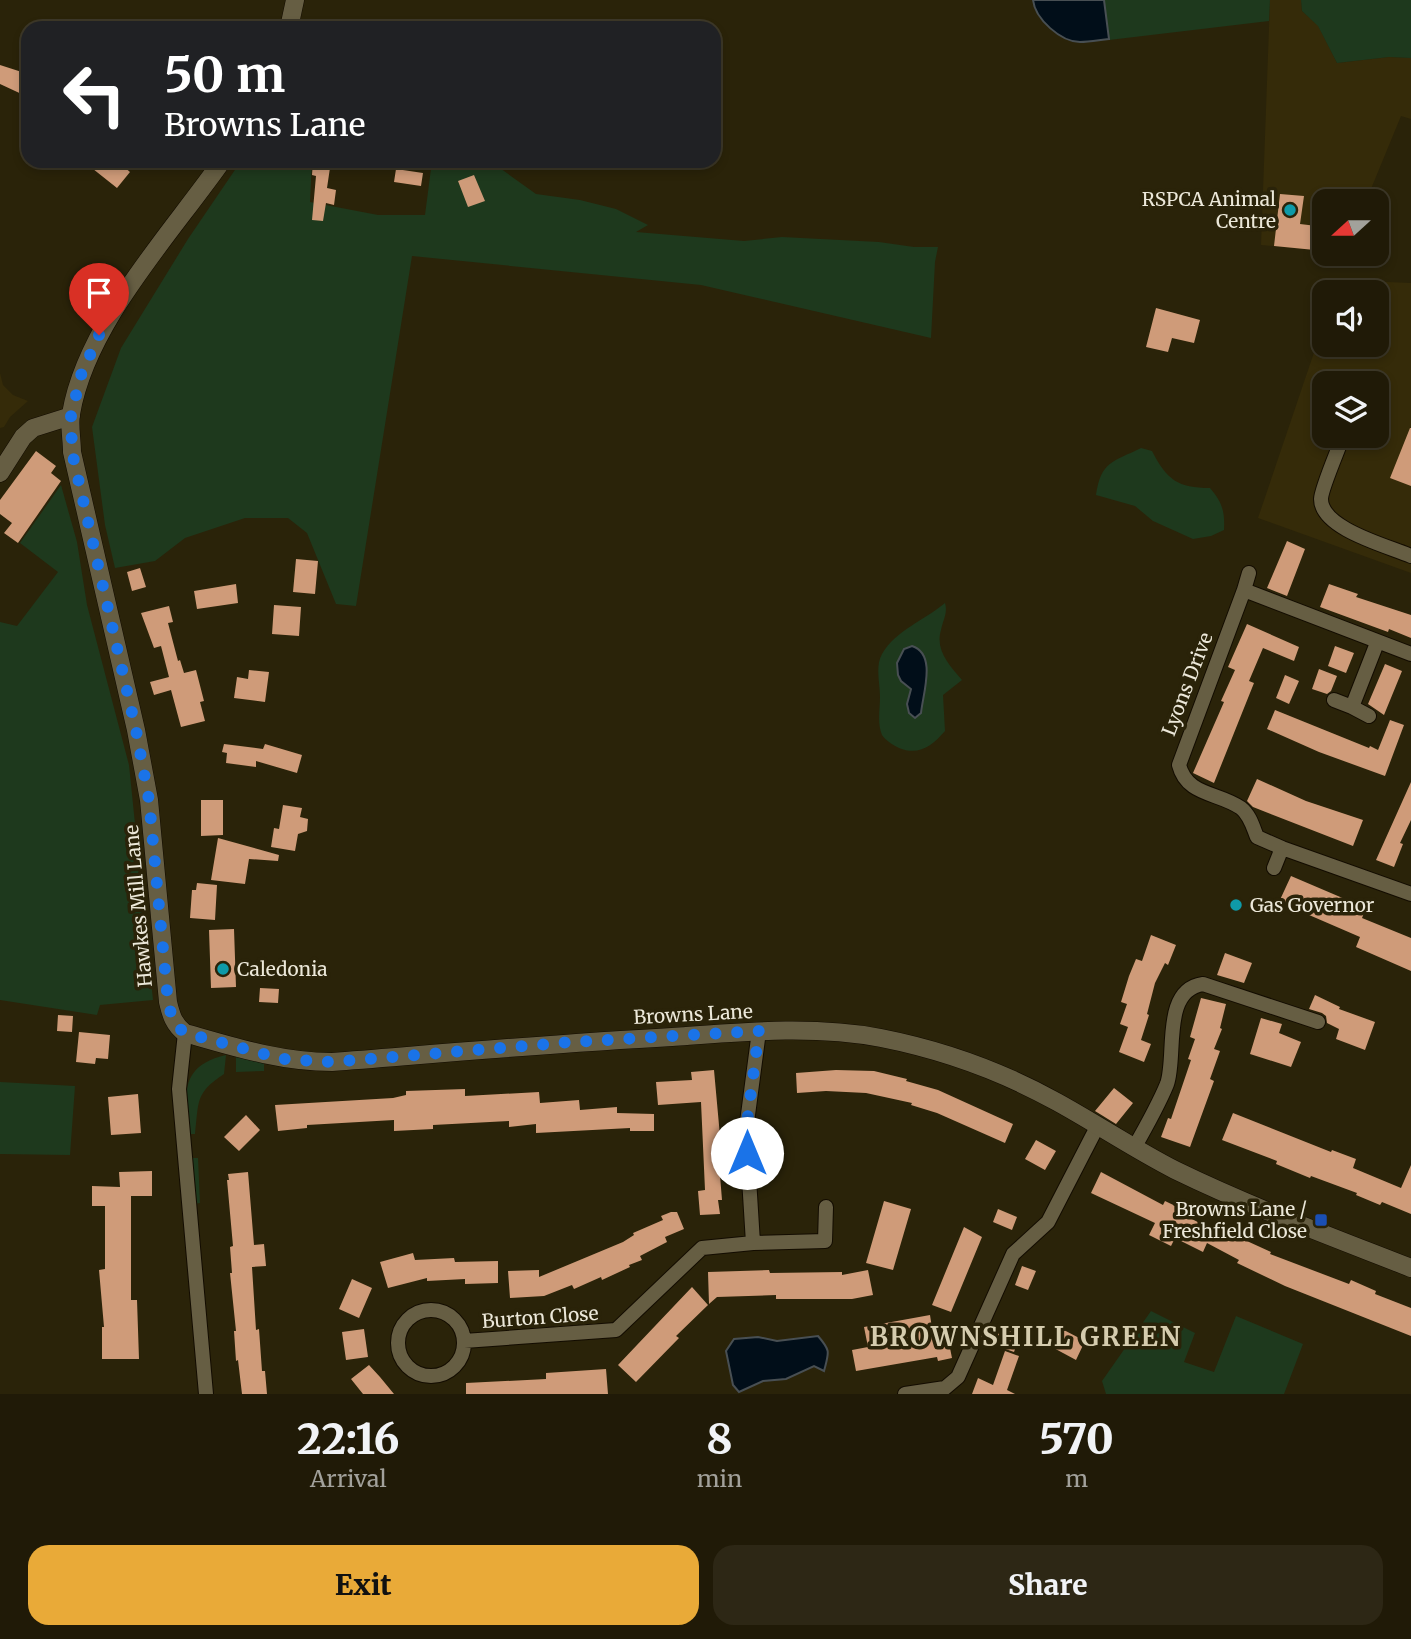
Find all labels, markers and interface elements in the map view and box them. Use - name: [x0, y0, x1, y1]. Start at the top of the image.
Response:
- text: 50 m: [164, 44, 285, 105]
- icon: left: [49, 49, 140, 140]
- text: Browns Lane: [164, 105, 365, 145]
- place label: RSPCA Animal Centre: [1142, 187, 1276, 233]
- north arrow: [1312, 189, 1390, 266]
- map controls: [1312, 189, 1389, 448]
- marker: RSPCA Animal Centre: [1282, 202, 1298, 218]
- pin: [69, 263, 129, 335]
- icon: arrive: [80, 274, 118, 312]
- button: sound: [1312, 280, 1389, 357]
- button: layers: [1312, 371, 1389, 448]
- street label: Lyons Drive: [1156, 629, 1218, 739]
- street label: Hawkes Mill Lane: [119, 824, 157, 988]
- place label: Gas Governor: [1250, 893, 1375, 917]
- marker: Gas Governor: [1228, 897, 1244, 913]
- place label: Caledonia: [237, 957, 327, 981]
- marker: Caledonia: [215, 961, 231, 977]
- street label: Browns Lane: [633, 999, 753, 1029]
- position arrow: [710, 1116, 784, 1190]
- place label: Browns Lane / Freshfield Close: [1162, 1197, 1307, 1243]
- marker: Browns Lane / Freshfield Close: [1313, 1212, 1329, 1228]
- street label: Burton Close: [481, 1301, 599, 1333]
- district label: BROWNSHILL GREEN: [870, 1320, 1182, 1353]
- text: 22:16: [297, 1413, 400, 1465]
- text: 8: [706, 1413, 733, 1465]
- text: 570: [1039, 1413, 1114, 1465]
- text: Arrival: [310, 1464, 387, 1493]
- text: min: [697, 1464, 742, 1493]
- text: m: [1065, 1464, 1088, 1493]
- button: Exit: [28, 1545, 699, 1625]
- button: Share: [713, 1545, 1383, 1625]

